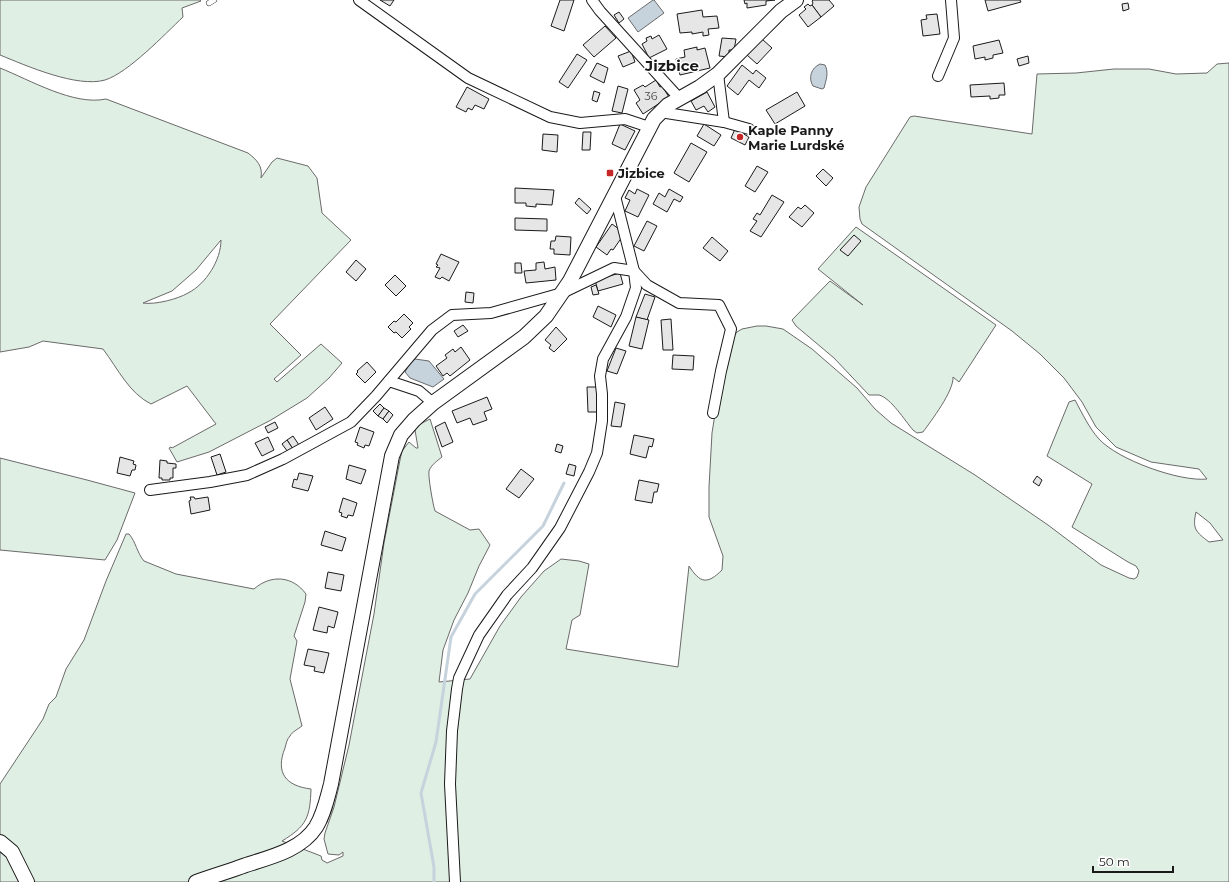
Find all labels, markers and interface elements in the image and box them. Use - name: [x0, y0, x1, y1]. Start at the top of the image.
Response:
- district label: Jizbice: [644, 56, 699, 75]
- house number: 36: [645, 89, 658, 103]
- place label: Kaple Panny Marie Lurdské: [748, 122, 844, 153]
- marker: Kaple Panny Marie Lurdské: [735, 132, 745, 142]
- place label: Jizbice: [617, 165, 665, 181]
- marker: Jizbice: [605, 168, 615, 178]
- scale bar: [1093, 848, 1173, 874]
- text: 50 m: [1099, 854, 1130, 869]

